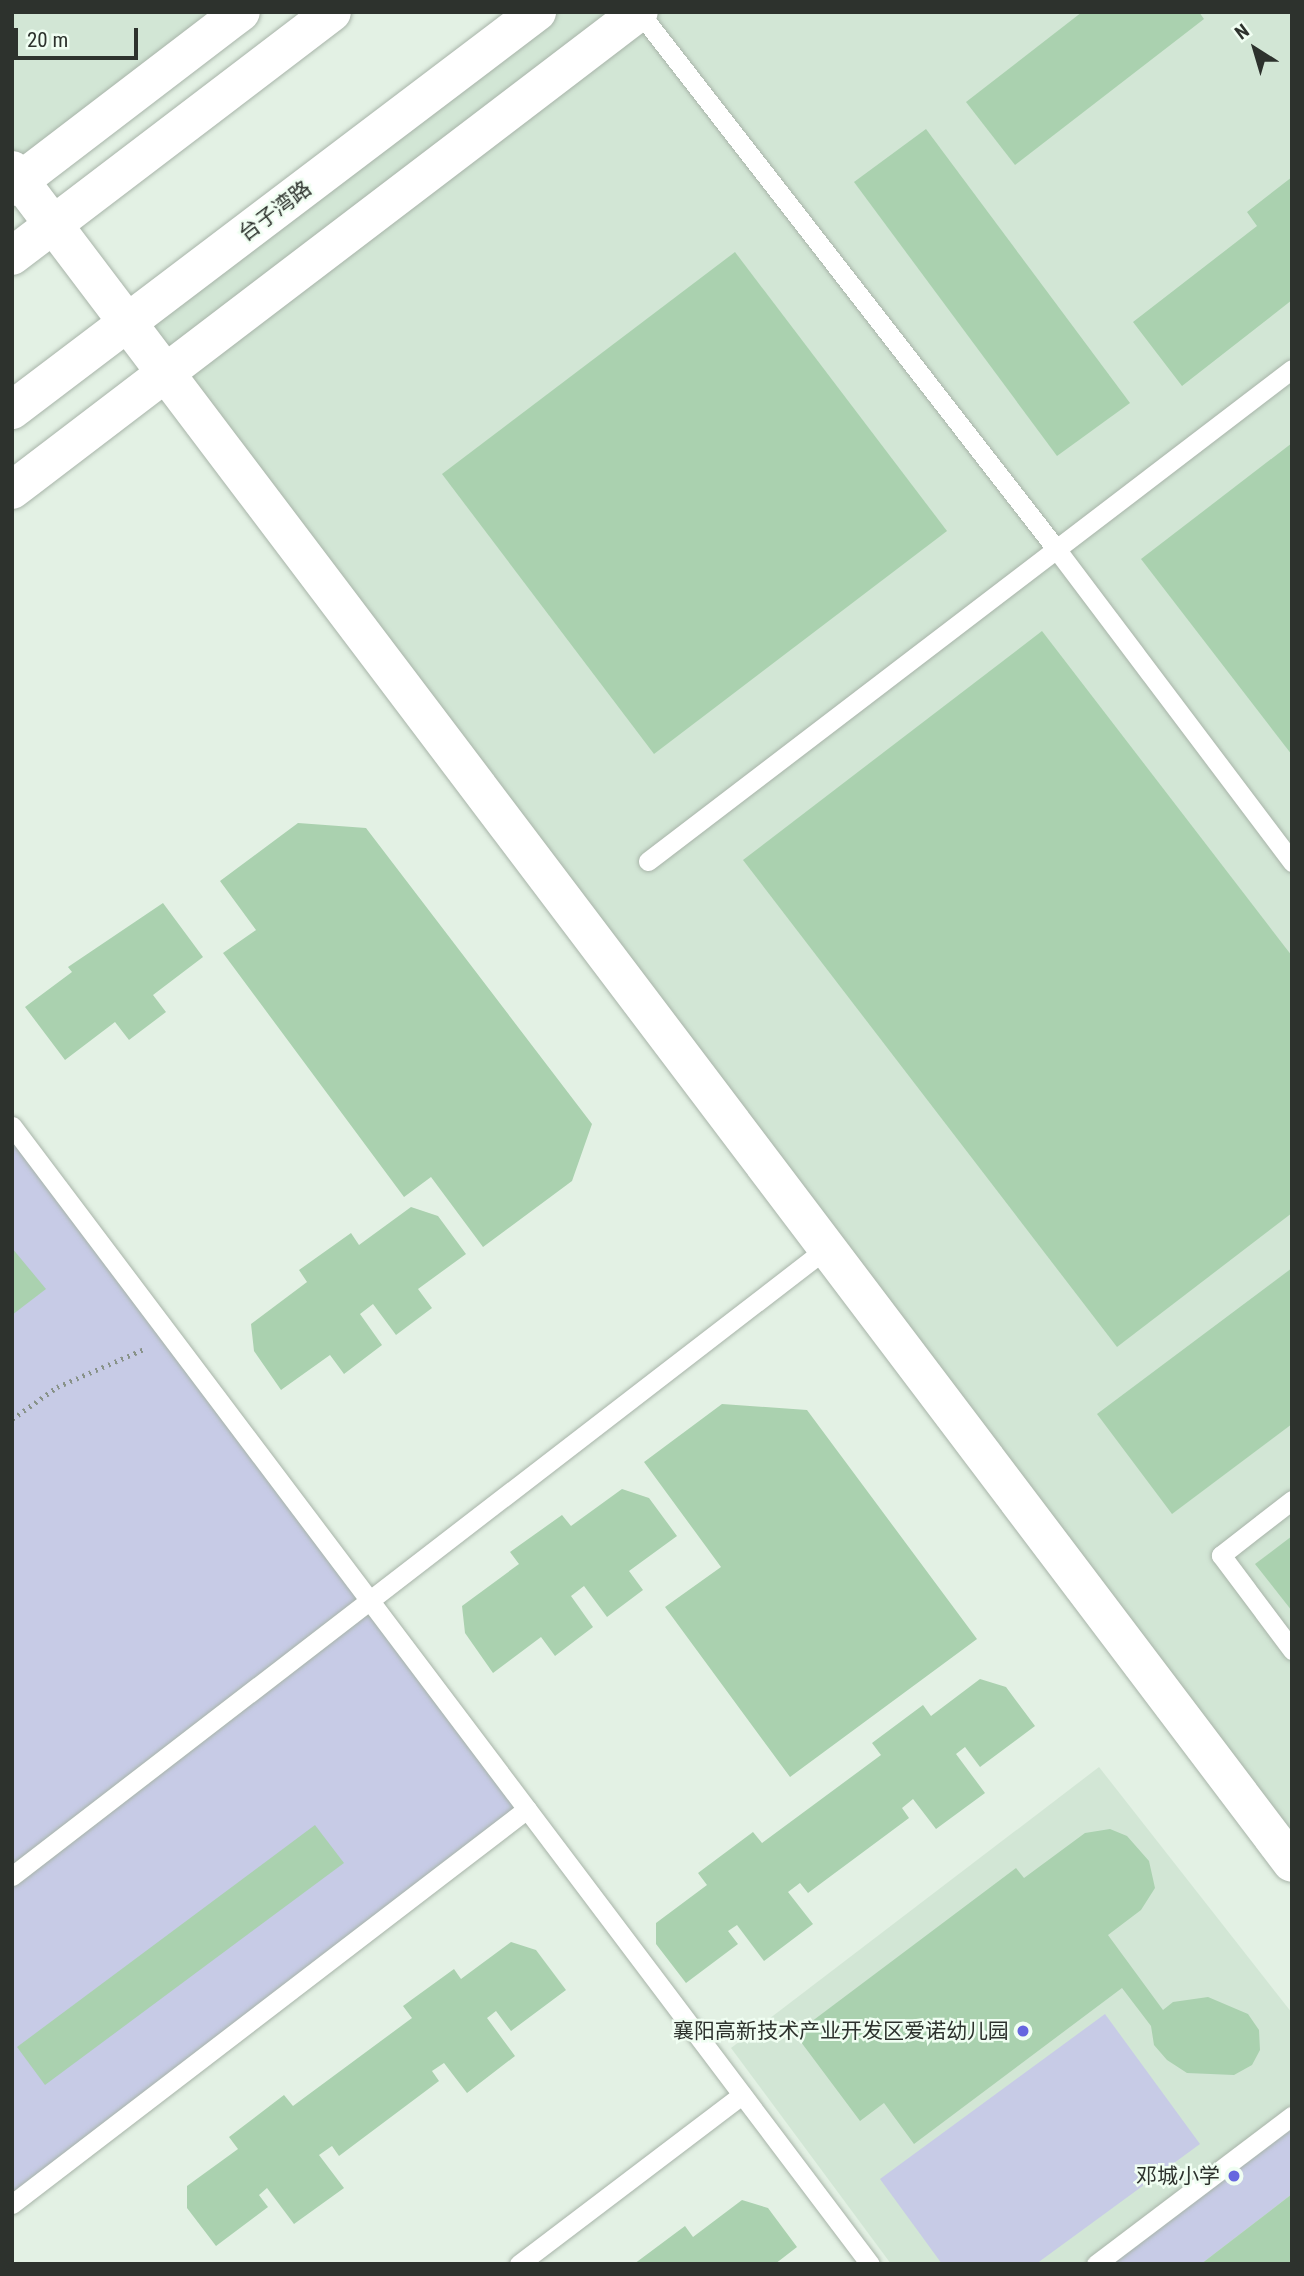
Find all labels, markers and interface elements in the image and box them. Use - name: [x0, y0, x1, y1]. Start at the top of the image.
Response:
- scale bar: [18, 14, 142, 58]
- north arrow: [1220, 14, 1290, 84]
- text: N: [1230, 19, 1254, 45]
- text: 20 m: [27, 28, 68, 52]
- street label: 台子湾路: [234, 176, 316, 246]
- place label: 襄阳高新技术产业开发区爱诺幼儿园: [673, 2018, 1009, 2044]
- marker: 襄阳高新技术产业开发区爱诺幼儿园: [1015, 2023, 1031, 2039]
- place label: 邓城小学: [1136, 2163, 1220, 2189]
- marker: 邓城小学: [1226, 2168, 1242, 2184]

